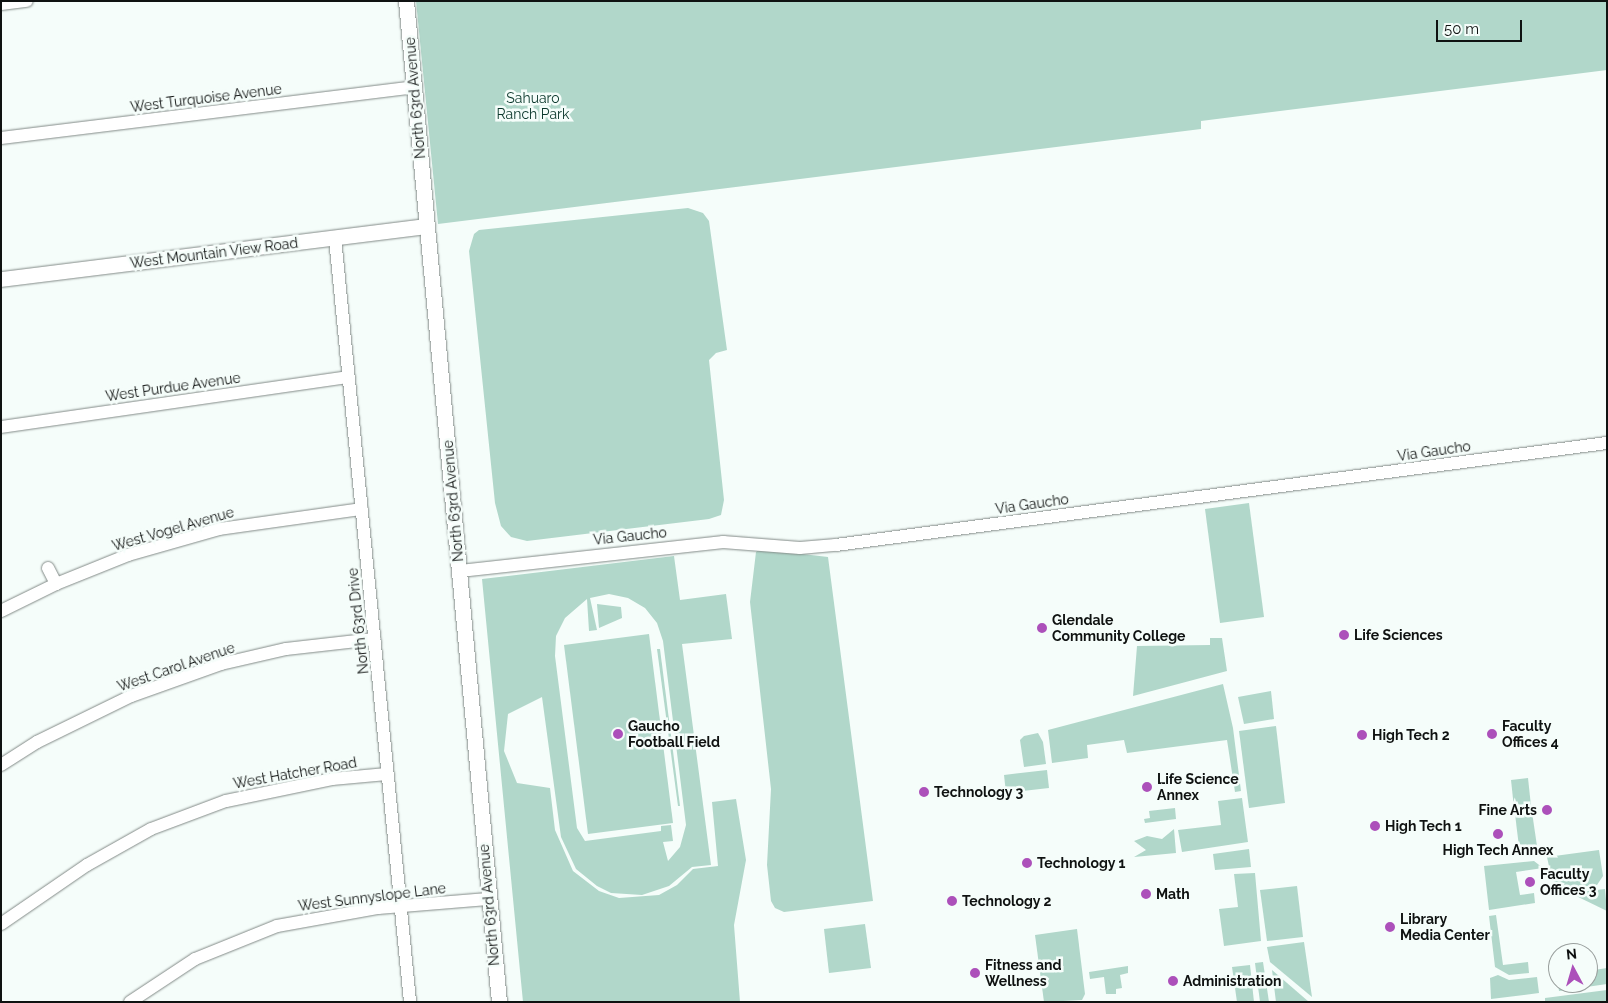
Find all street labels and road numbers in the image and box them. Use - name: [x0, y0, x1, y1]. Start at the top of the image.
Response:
- street label: North 63rd Avenue: [401, 36, 429, 160]
- street label: West Turquoise Avenue: [129, 80, 283, 116]
- street label: West Mountain View Road: [129, 234, 299, 272]
- street label: West Purdue Avenue: [104, 369, 242, 405]
- street label: Via Gaucho: [1396, 438, 1472, 464]
- street label: North 63rd Avenue: [439, 439, 467, 563]
- street label: Via Gaucho: [994, 491, 1070, 517]
- street label: West Vogel Avenue: [110, 503, 236, 555]
- street label: Via Gaucho: [592, 524, 668, 548]
- street label: North 63rd Drive: [344, 567, 372, 675]
- street label: West Carol Avenue: [115, 639, 237, 695]
- street label: West Hatcher Road: [232, 754, 358, 792]
- street label: North 63rd Avenue: [475, 843, 503, 967]
- street label: West Sunnyslope Lane: [297, 880, 447, 914]

